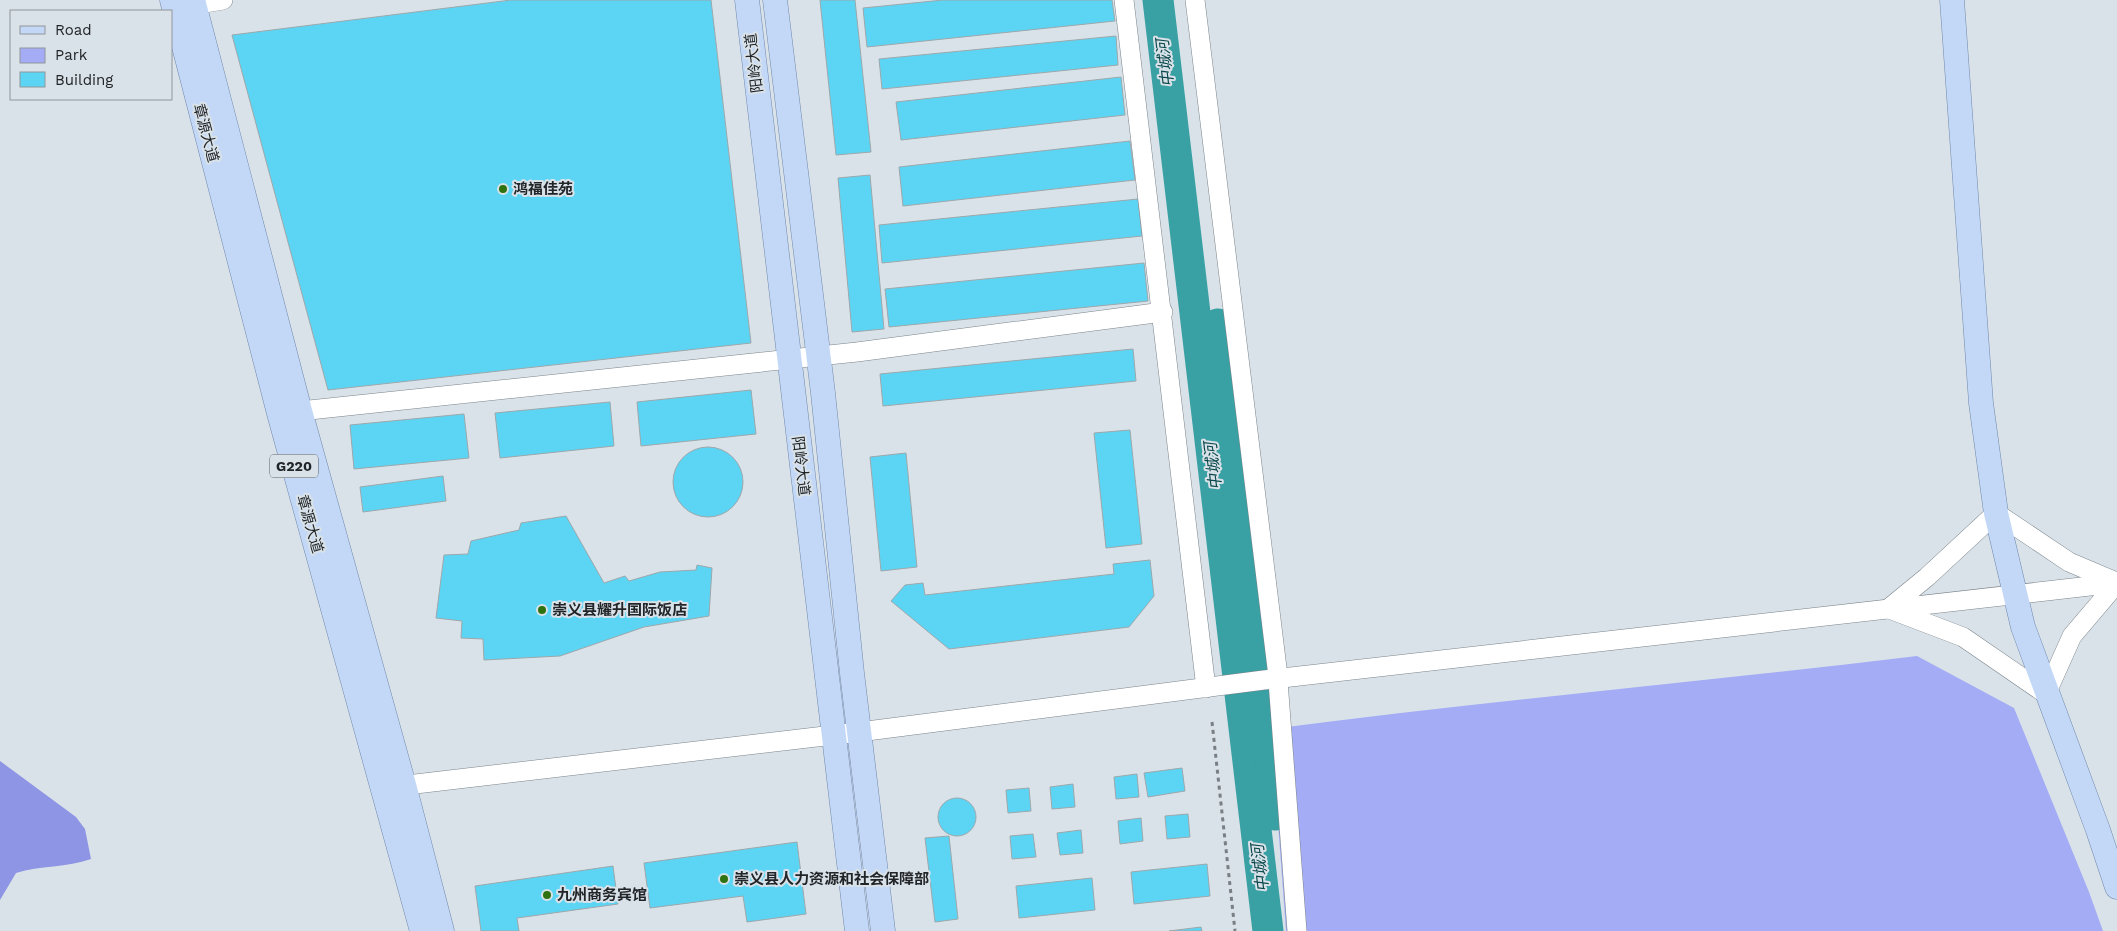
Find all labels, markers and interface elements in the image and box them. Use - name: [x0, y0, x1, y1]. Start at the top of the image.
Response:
- legend: [10, 10, 172, 100]
- text: Road: [55, 21, 92, 39]
- street label: 阳岭大道: [741, 32, 767, 94]
- water label: 中城河: [1152, 35, 1177, 88]
- text: Park: [55, 46, 88, 64]
- text: Building: [55, 71, 113, 89]
- street label: 章源大道: [190, 102, 222, 164]
- place label: 鸿福佳苑: [513, 180, 573, 198]
- marker: 鸿福佳苑: [497, 183, 509, 195]
- street label: 阳岭大道: [788, 435, 814, 497]
- water label: 中城河: [1200, 438, 1225, 491]
- road number: G220: [270, 454, 318, 478]
- street label: 章源大道: [293, 493, 327, 555]
- place label: 崇义县耀升国际饭店: [552, 601, 687, 619]
- marker: 崇义县耀升国际饭店: [536, 604, 548, 616]
- water label: 中城河: [1247, 840, 1272, 893]
- place label: 崇义县人力资源和社会保障部: [734, 870, 929, 888]
- marker: 崇义县人力资源和社会保障部: [718, 873, 730, 885]
- place label: 九州商务宾馆: [557, 886, 647, 904]
- marker: 九州商务宾馆: [541, 889, 553, 901]

